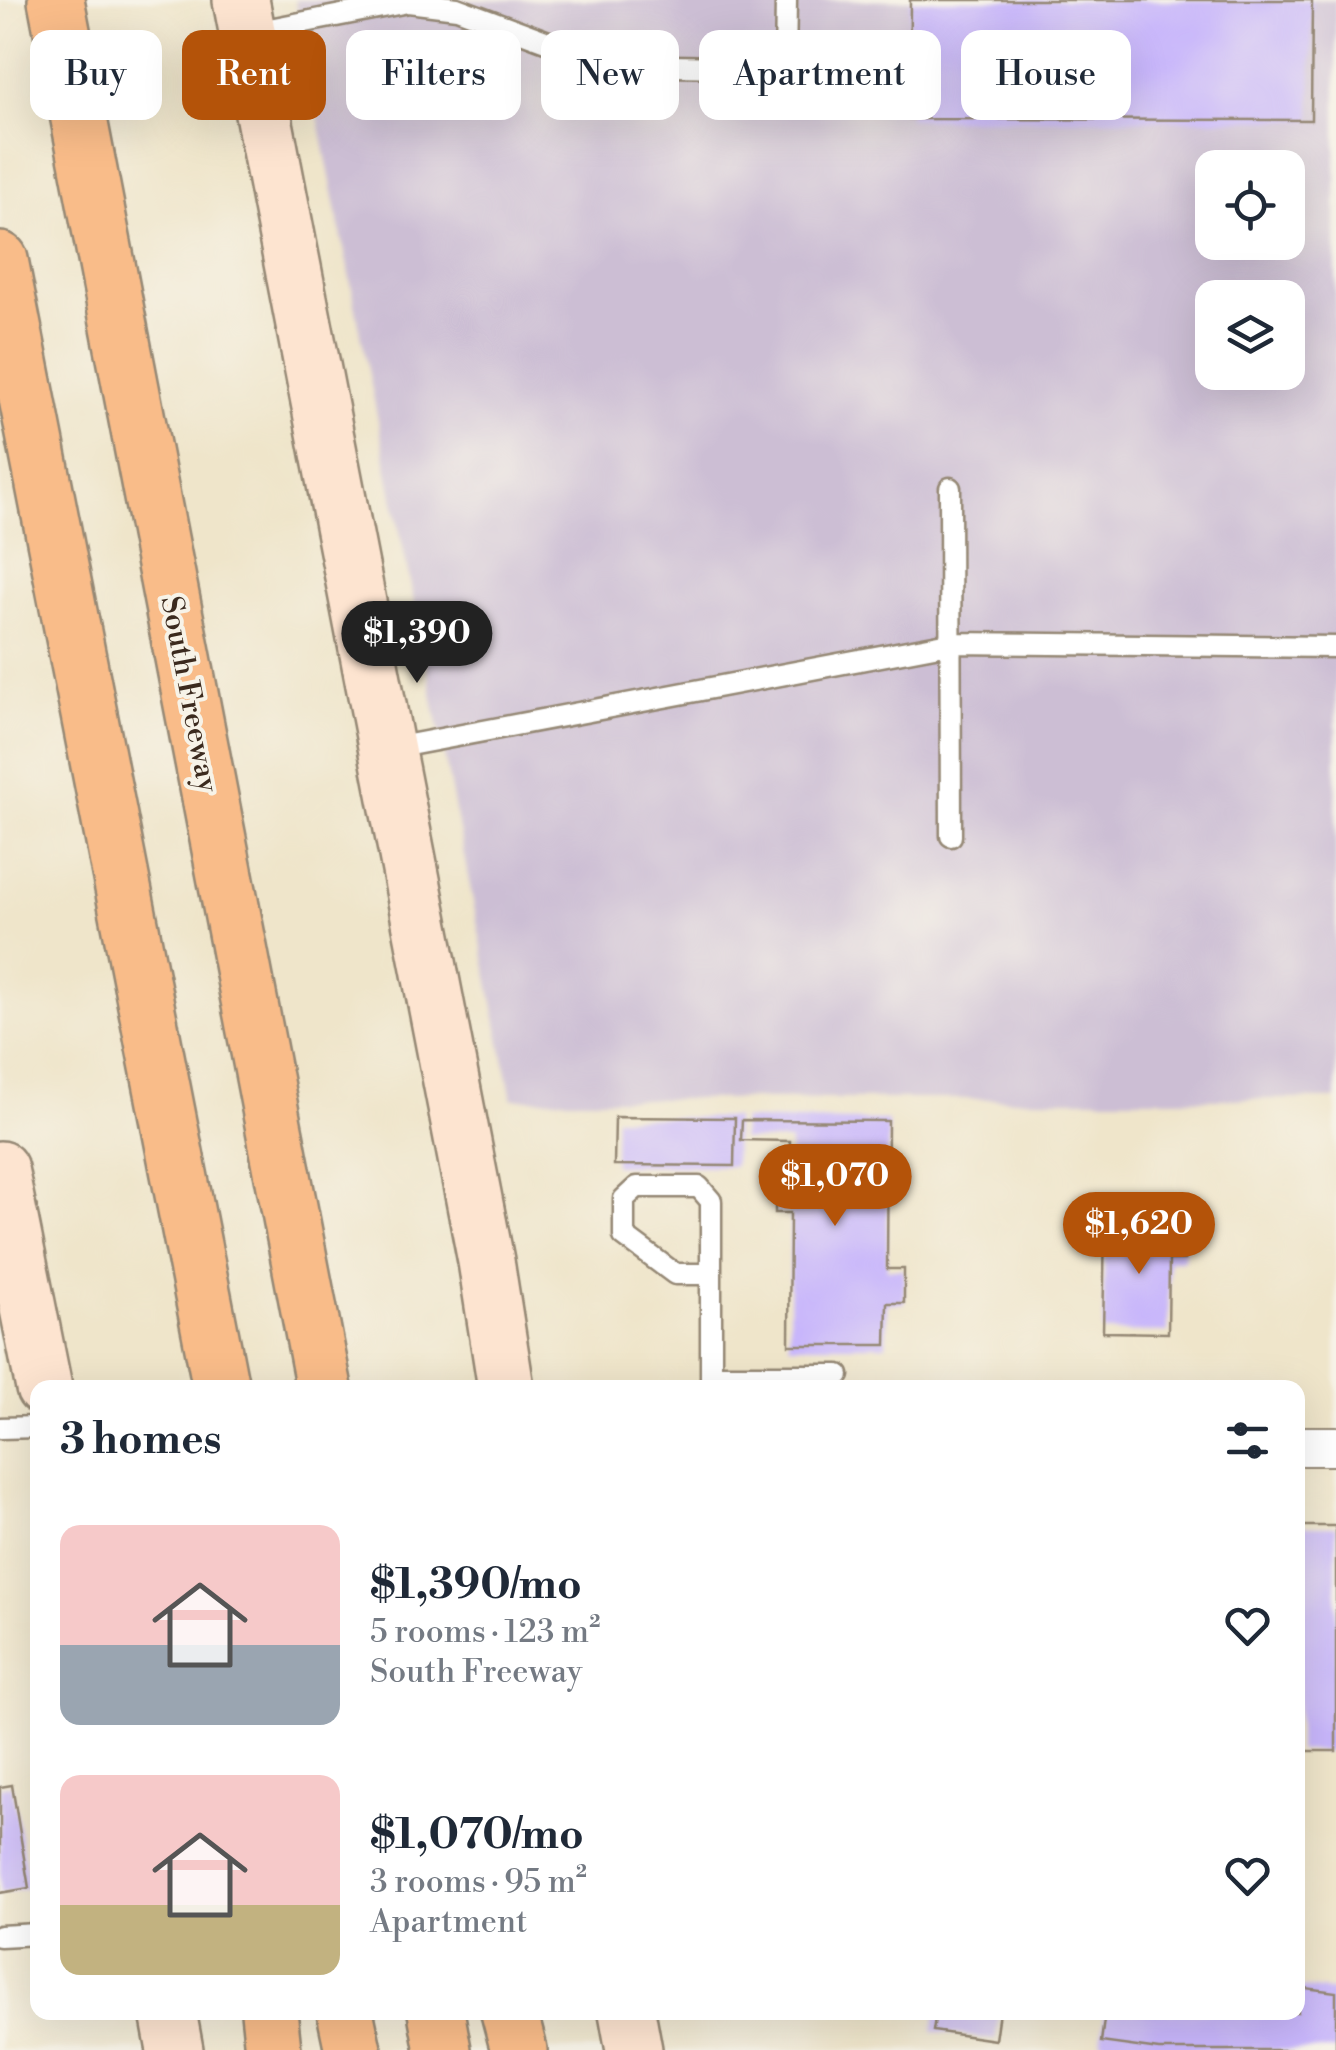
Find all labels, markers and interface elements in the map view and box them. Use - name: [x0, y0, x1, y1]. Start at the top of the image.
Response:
- chip: Buy: [30, 30, 162, 120]
- chip: Rent: [182, 30, 326, 120]
- chip: Filters: [346, 30, 521, 120]
- chip: New: [541, 30, 679, 120]
- chip: Apartment: [699, 30, 941, 120]
- chip: House: [961, 30, 1131, 120]
- map controls: [1195, 150, 1305, 390]
- button: locate: [1195, 150, 1305, 260]
- button: layers: [1195, 280, 1305, 390]
- street label: South Freeway: [151, 593, 227, 796]
- pin: $1,390: [336, 601, 498, 686]
- text: $1,390: [363, 613, 471, 653]
- pin: $1,070: [754, 1144, 916, 1229]
- text: $1,070: [781, 1156, 889, 1196]
- pin: $1,620: [1058, 1192, 1220, 1277]
- text: $1,620: [1085, 1204, 1193, 1244]
- icon: filters: [1220, 1413, 1275, 1468]
- text: 3 homes: [60, 1414, 222, 1467]
- text: $1,390/mo: [370, 1559, 582, 1612]
- icon: home: [140, 1565, 260, 1685]
- icon: heart: [1220, 1598, 1275, 1653]
- text: 5 rooms · 123 m²: [370, 1612, 600, 1652]
- text: South Freeway: [370, 1652, 582, 1692]
- text: $1,070/mo: [370, 1809, 584, 1862]
- icon: home: [140, 1815, 260, 1935]
- icon: heart: [1220, 1848, 1275, 1903]
- text: 3 rooms · 95 m²: [370, 1862, 587, 1902]
- text: Apartment: [370, 1902, 527, 1942]

